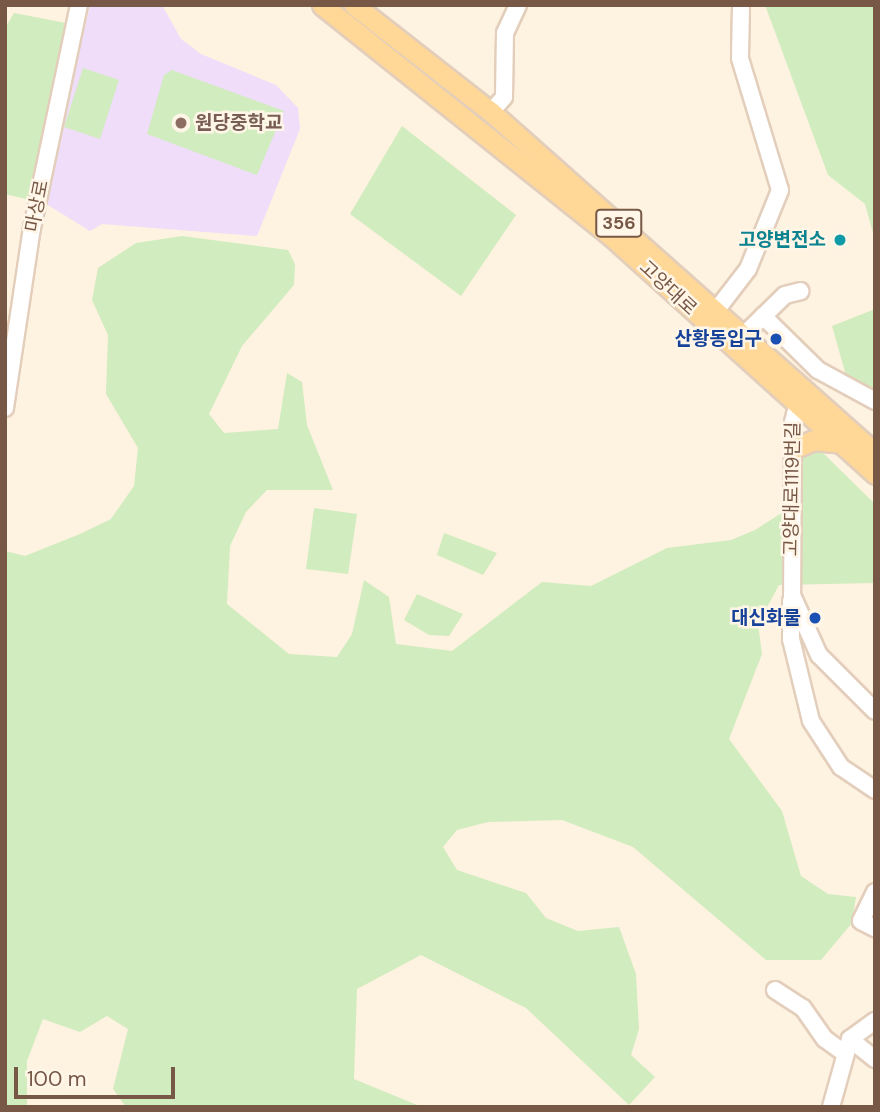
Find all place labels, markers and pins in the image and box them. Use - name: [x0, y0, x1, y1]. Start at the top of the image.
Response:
- place label: 원당중학교: [195, 112, 282, 134]
- marker: 원당중학교: [173, 115, 189, 131]
- place label: 고양변전소: [739, 229, 826, 251]
- marker: 고양변전소: [832, 232, 848, 248]
- place label: 산황동입구: [675, 328, 762, 350]
- marker: 산황동입구: [768, 331, 784, 347]
- place label: 대신화물: [731, 607, 801, 629]
- marker: 대신화물: [807, 610, 823, 626]

